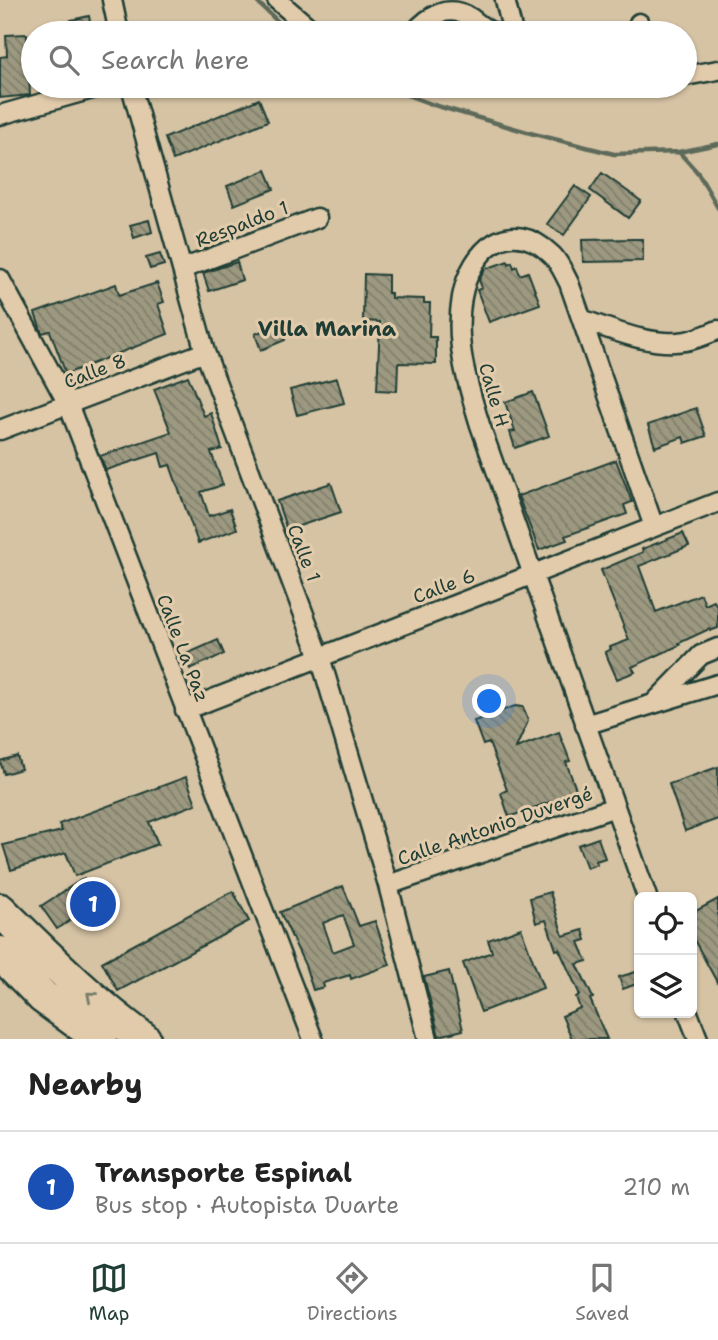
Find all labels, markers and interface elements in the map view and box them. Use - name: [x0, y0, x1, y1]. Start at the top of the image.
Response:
- search box: [21, 21, 697, 98]
- icon: search: [45, 41, 83, 79]
- text: Search here: [101, 42, 250, 77]
- street label: Respaldo 1: [192, 195, 292, 253]
- district label: Villa Marina: [258, 315, 397, 343]
- street label: Calle 8: [60, 348, 130, 394]
- street label: Calle H: [473, 360, 515, 430]
- street label: Calle 1: [282, 521, 326, 585]
- street label: Calle 6: [409, 563, 479, 609]
- street label: Calle La Paz: [151, 591, 215, 705]
- your location: [472, 684, 506, 718]
- street label: Calle Antonio Duvergé: [394, 781, 596, 871]
- pin: 1: [70, 878, 116, 930]
- map controls: [634, 892, 697, 1018]
- button: locate: [634, 892, 697, 955]
- button: layers: [634, 955, 697, 1018]
- one-way arrow: [86, 992, 99, 1004]
- text: Nearby: [28, 1064, 143, 1105]
- text: Transporte Espinal: [95, 1155, 352, 1190]
- text: 1: [46, 1172, 56, 1202]
- text: 210 m: [622, 1172, 690, 1202]
- text: Bus stop · Autopista Duarte: [95, 1190, 399, 1220]
- tab: Map: [89, 1259, 129, 1326]
- tab: Directions: [307, 1259, 398, 1326]
- tab: Saved: [575, 1259, 629, 1326]

